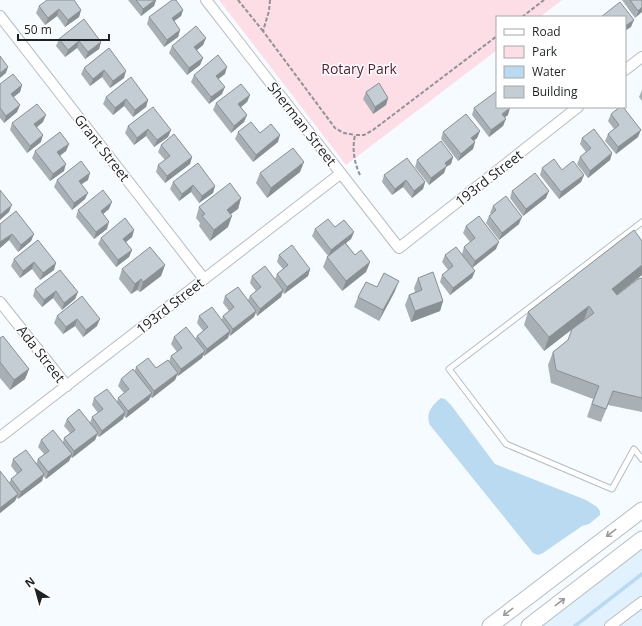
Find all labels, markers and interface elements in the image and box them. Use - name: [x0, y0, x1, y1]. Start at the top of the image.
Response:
- scale bar: [18, 16, 109, 42]
- legend: [496, 16, 626, 108]
- text: 50 m: [24, 21, 52, 38]
- text: Road: [532, 23, 561, 40]
- text: Park: [532, 43, 558, 60]
- park label: Rotary Park: [321, 59, 397, 78]
- text: Water: [532, 63, 566, 80]
- street label: Sherman Street: [264, 78, 341, 170]
- text: Building: [532, 83, 578, 100]
- street label: Grant Street: [70, 110, 135, 185]
- street label: 193rd Street: [451, 145, 526, 210]
- street label: 193rd Street: [132, 273, 207, 338]
- street label: Ada Street: [13, 321, 70, 386]
- one-way arrow: [606, 529, 617, 538]
- north arrow: [16, 570, 56, 610]
- text: N: [22, 573, 38, 590]
- one-way arrow: [554, 598, 565, 607]
- one-way arrow: [502, 608, 513, 616]

